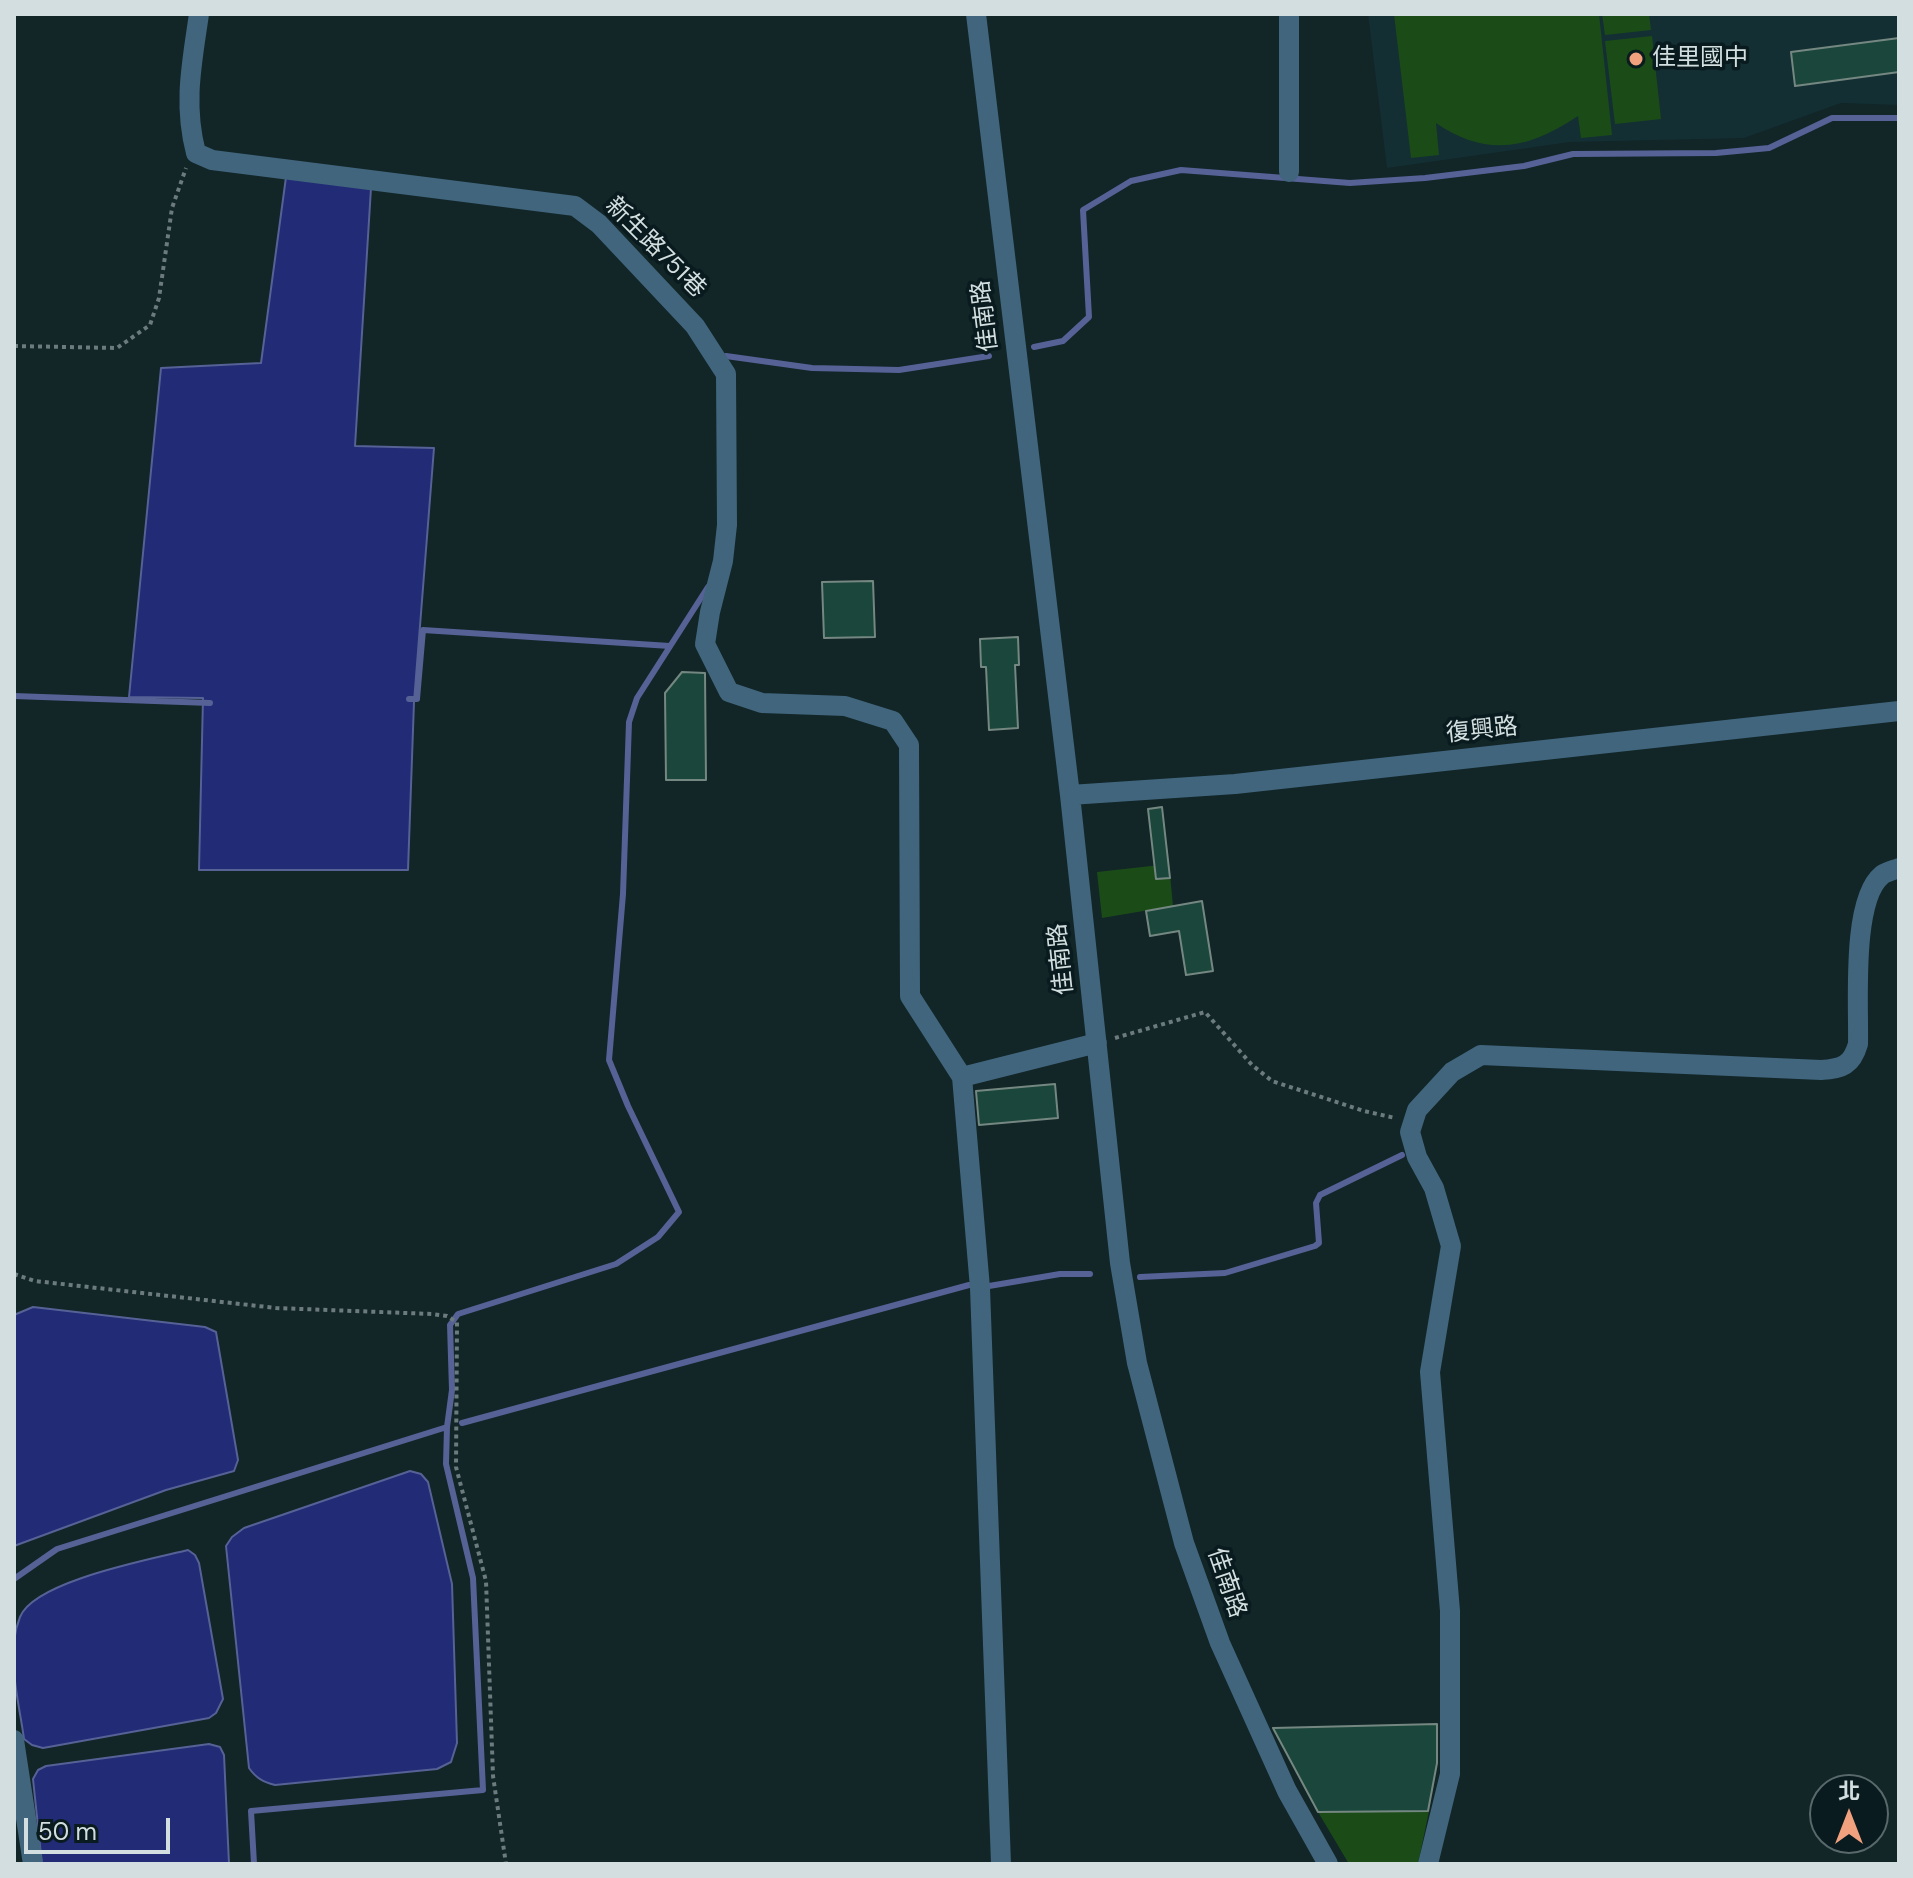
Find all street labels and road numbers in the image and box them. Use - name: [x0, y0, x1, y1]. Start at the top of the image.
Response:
- street label: 新生路751巷: [599, 192, 711, 304]
- street label: 佳南路: [967, 279, 1005, 353]
- street label: 復興路: [1445, 713, 1519, 749]
- street label: 佳南路: [1044, 922, 1080, 996]
- street label: 佳南路: [1201, 1544, 1251, 1622]

